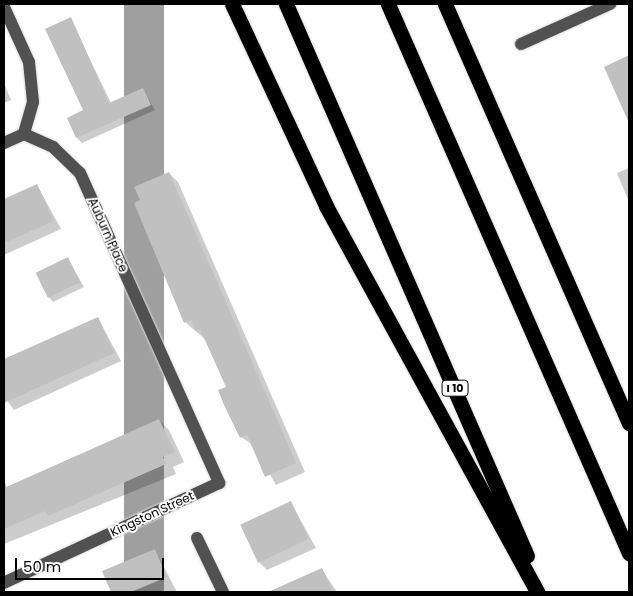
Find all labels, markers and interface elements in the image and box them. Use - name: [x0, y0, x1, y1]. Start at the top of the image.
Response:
- street label: Auburn Place: [85, 196, 131, 274]
- road number: I 10: [441, 379, 469, 396]
- street label: Kingston Street: [108, 488, 196, 540]
- scale bar: [18, 548, 166, 580]
- text: 50 m: [23, 556, 61, 577]

